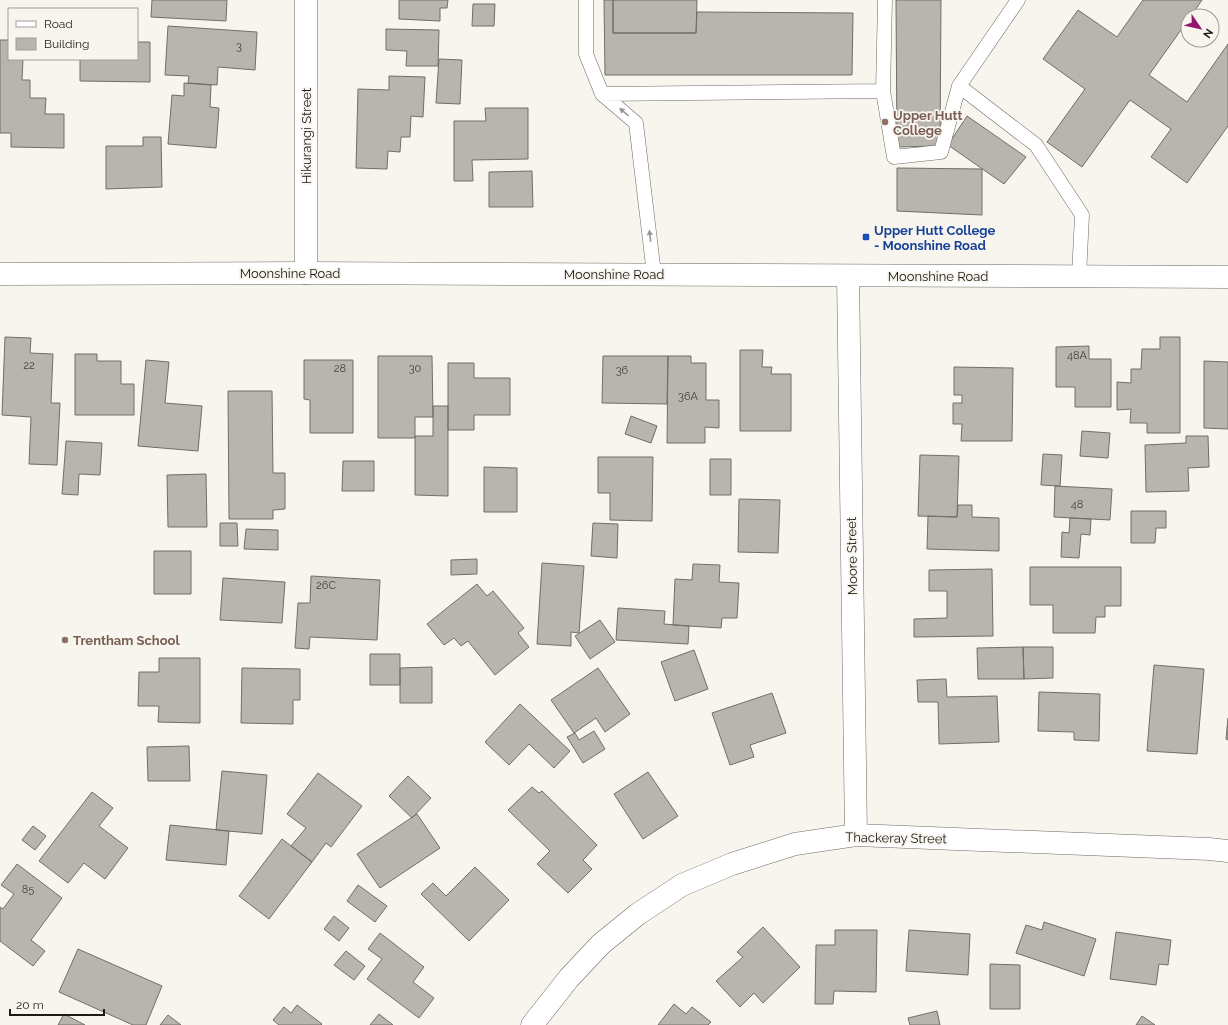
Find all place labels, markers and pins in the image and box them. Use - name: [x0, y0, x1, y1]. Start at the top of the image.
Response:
- place label: Upper Hutt College: [893, 108, 962, 138]
- marker: Upper Hutt College: [880, 117, 890, 127]
- place label: Upper Hutt College - Moonshine Road: [874, 223, 996, 253]
- marker: Upper Hutt College - Moonshine Road: [861, 232, 871, 242]
- place label: Trentham School: [73, 633, 180, 648]
- marker: Trentham School: [60, 635, 70, 645]

